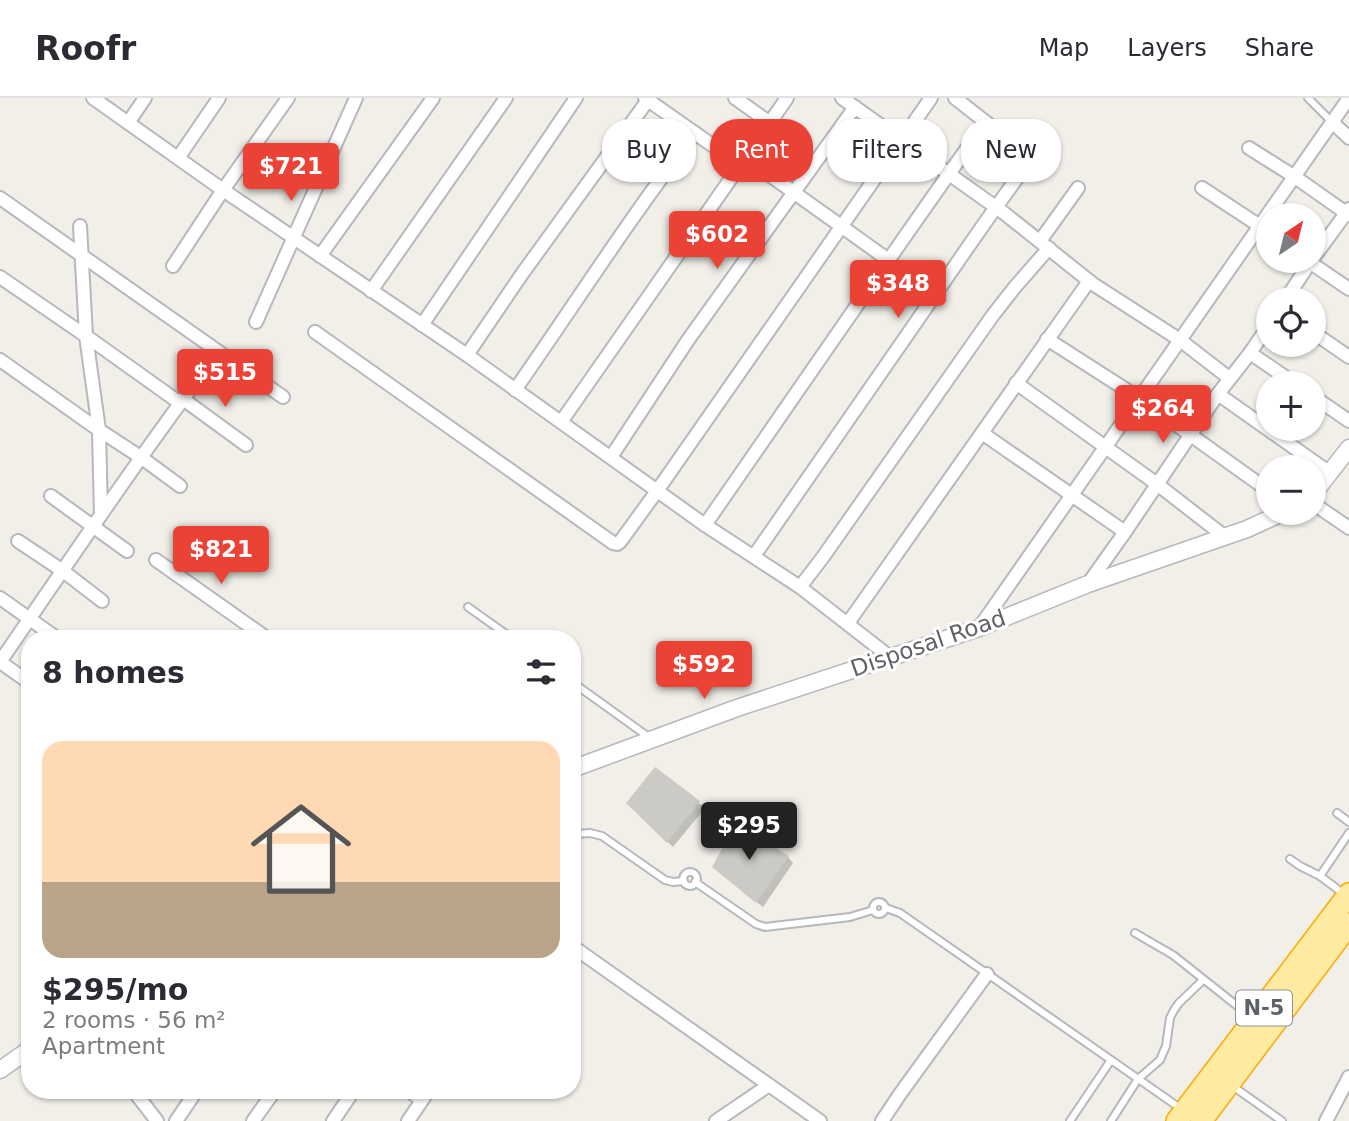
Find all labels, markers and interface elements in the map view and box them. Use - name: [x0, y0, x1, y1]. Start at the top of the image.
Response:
- text: Roofr: [35, 29, 136, 68]
- text: Map: [1039, 34, 1089, 62]
- text: Layers: [1127, 34, 1207, 62]
- text: Share: [1245, 34, 1314, 62]
- chip: Buy: [602, 119, 696, 182]
- chip: Rent: [710, 119, 813, 182]
- chip: Filters: [827, 119, 947, 182]
- chip: New: [961, 119, 1061, 182]
- pin: $721: [250, 144, 332, 203]
- text: $721: [259, 153, 323, 179]
- north arrow: [1256, 203, 1326, 273]
- map controls: [1256, 203, 1326, 525]
- pin: $602: [676, 212, 758, 271]
- text: $602: [685, 221, 749, 247]
- pin: $348: [857, 260, 939, 320]
- text: $348: [866, 270, 930, 296]
- button: locate: [1256, 287, 1326, 357]
- pin: $515: [184, 350, 266, 409]
- text: $515: [193, 359, 257, 385]
- button: +: [1256, 371, 1326, 441]
- pin: $264: [1122, 386, 1204, 445]
- text: $264: [1131, 395, 1195, 421]
- button: −: [1256, 455, 1326, 525]
- pin: $821: [180, 526, 262, 586]
- text: $821: [189, 536, 253, 562]
- street label: Disposal Road: [847, 604, 1009, 682]
- pin: $592: [663, 642, 745, 701]
- text: $592: [672, 651, 736, 677]
- icon: filters: [522, 653, 560, 691]
- text: 8 homes: [42, 655, 185, 690]
- icon: home: [238, 786, 364, 912]
- pin: $295: [708, 802, 790, 862]
- text: $295: [717, 812, 781, 838]
- text: $295/mo: [42, 972, 188, 1007]
- road number: N-5: [1236, 990, 1292, 1026]
- text: 2 rooms · 56 m²: [42, 1007, 226, 1033]
- text: Apartment: [42, 1033, 165, 1059]

